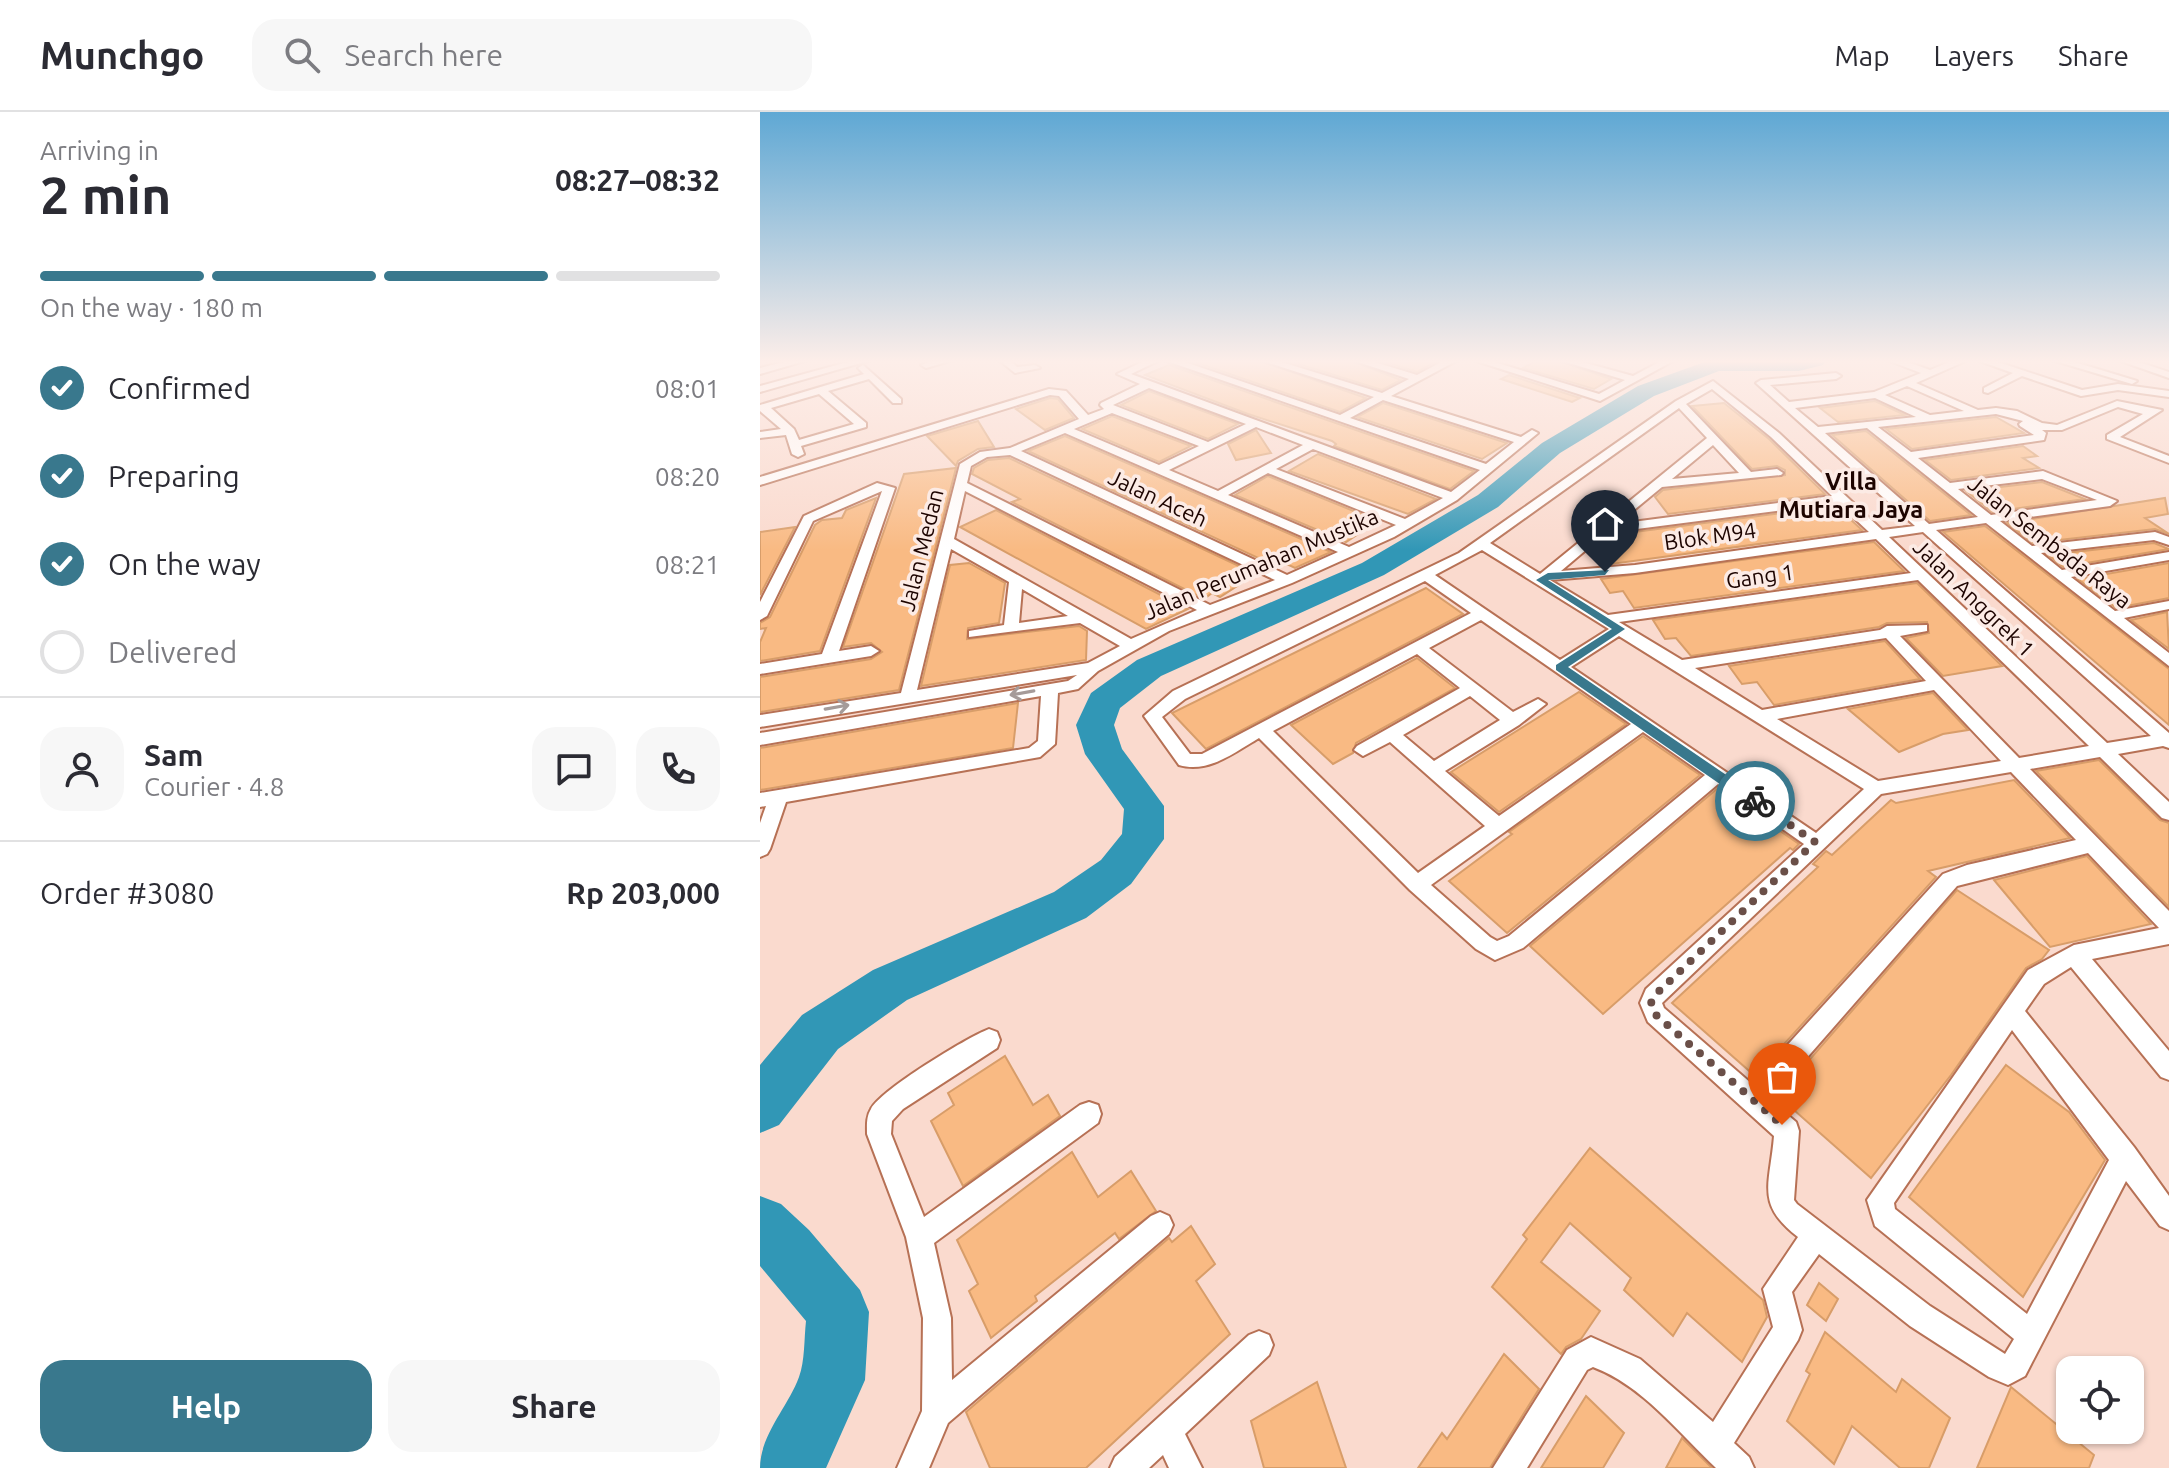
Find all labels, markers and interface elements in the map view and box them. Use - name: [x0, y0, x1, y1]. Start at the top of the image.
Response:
- search box: [252, 19, 812, 91]
- icon: search: [280, 33, 324, 77]
- text: Munchgo: [40, 34, 204, 76]
- text: Search here: [344, 38, 503, 72]
- text: Map: [1834, 40, 1890, 71]
- text: Layers: [1934, 40, 2014, 71]
- text: Share: [2058, 40, 2129, 71]
- text: Arriving in: [40, 136, 159, 165]
- text: 08:27–08:32: [555, 163, 720, 197]
- text: 2 min: [40, 166, 171, 224]
- text: On the way · 180 m: [40, 293, 263, 322]
- icon: check: [40, 366, 84, 410]
- text: Confirmed: [108, 371, 251, 405]
- text: 08:01: [655, 374, 720, 403]
- icon: check: [40, 454, 84, 498]
- text: Preparing: [108, 459, 240, 493]
- text: 08:20: [655, 462, 720, 491]
- street label: Jalan Aceh: [1105, 464, 1212, 531]
- district label: Villa Mutiara Jaya: [1779, 468, 1923, 523]
- street label: Jalan Sembada Raya: [1964, 470, 2137, 613]
- street label: Jalan Medan: [893, 486, 948, 613]
- pin: [1571, 490, 1639, 572]
- icon: home: [1583, 502, 1627, 546]
- street label: Jalan Perumahan Mustika: [1140, 503, 1382, 624]
- street label: Blok M94: [1662, 517, 1758, 554]
- street label: Jalan Anggrek 1: [1909, 534, 2040, 662]
- icon: check: [40, 542, 84, 586]
- text: On the way: [108, 547, 261, 581]
- text: 08:21: [655, 550, 720, 579]
- street label: Gang 1: [1724, 558, 1796, 593]
- text: Delivered: [108, 635, 237, 669]
- one-way arrow: [1010, 687, 1035, 702]
- one-way arrow: [824, 699, 849, 714]
- button: person: [40, 727, 124, 811]
- button: chat: [532, 727, 616, 811]
- button: phone: [636, 727, 720, 811]
- text: Sam: [144, 738, 203, 772]
- courier: [1715, 761, 1795, 841]
- text: Courier · 4.8: [144, 772, 284, 801]
- icon: bike: [1733, 779, 1777, 823]
- text: Order #3080: [40, 876, 214, 910]
- text: Rp 203,000: [566, 876, 720, 910]
- pin: [1748, 1043, 1816, 1125]
- icon: bag: [1760, 1055, 1804, 1099]
- map controls: [2056, 1356, 2144, 1444]
- button: locate: [2056, 1356, 2144, 1444]
- button: Help: [40, 1360, 372, 1452]
- button: Share: [388, 1360, 720, 1452]

